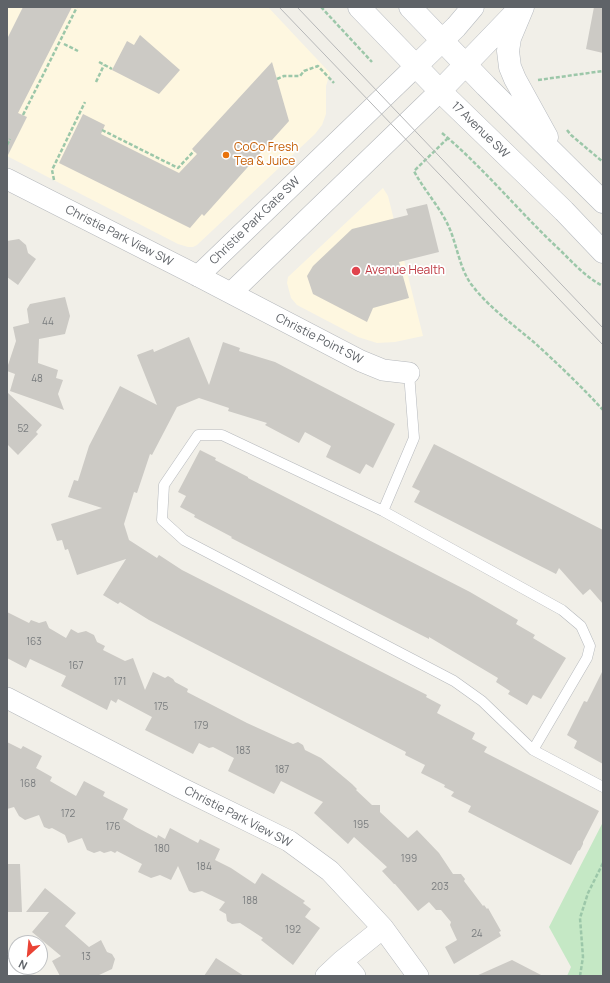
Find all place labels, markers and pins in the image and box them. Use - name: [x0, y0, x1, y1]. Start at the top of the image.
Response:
- place label: CoCo Fresh Tea & Juice: [234, 141, 298, 169]
- marker: CoCo Fresh Tea & Juice: [221, 150, 231, 160]
- place label: Avenue Health: [365, 264, 445, 278]
- marker: Avenue Health: [350, 265, 362, 277]

